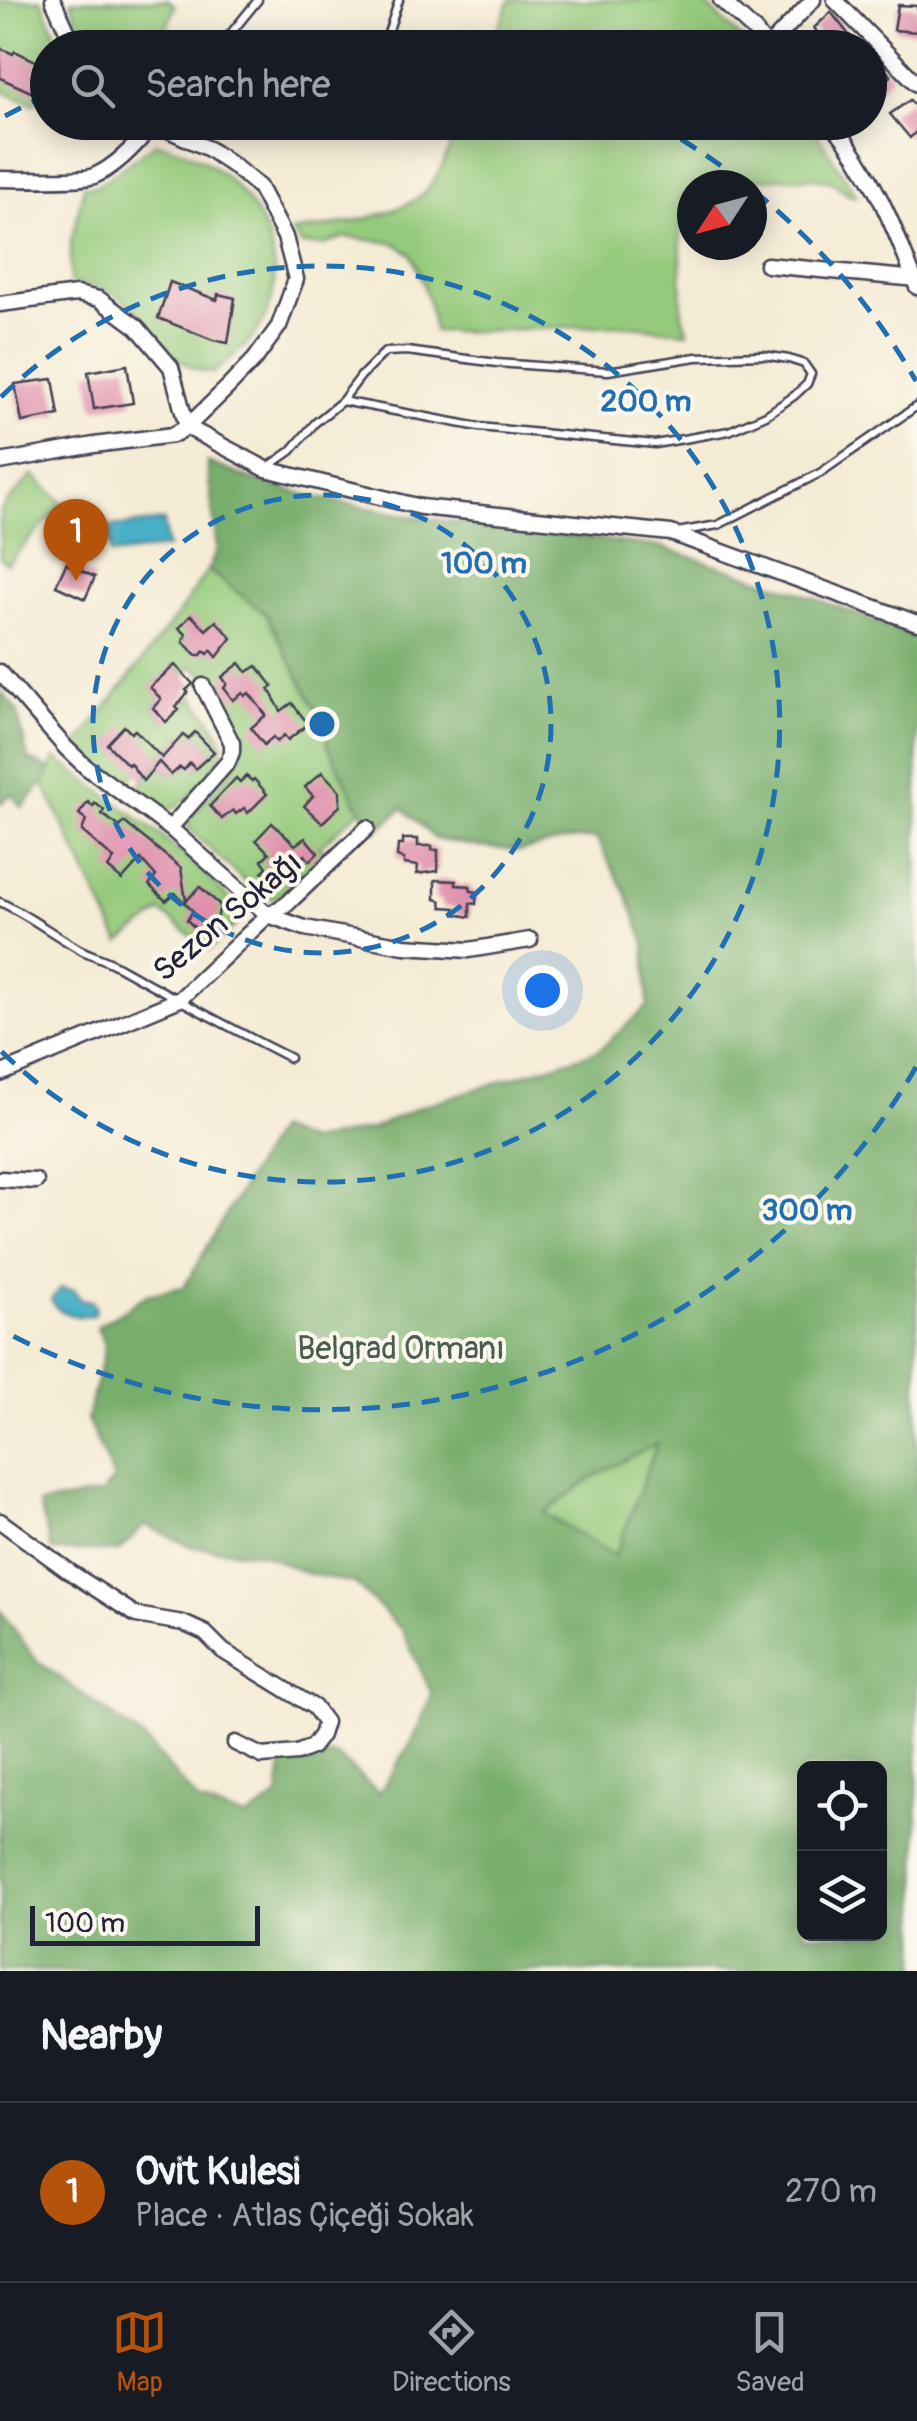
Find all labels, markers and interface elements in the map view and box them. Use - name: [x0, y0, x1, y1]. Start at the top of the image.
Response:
- search box: [30, 30, 887, 140]
- icon: search: [65, 58, 120, 113]
- text: Search here: [145, 61, 331, 109]
- north arrow: [677, 170, 767, 260]
- text: 200 m: [601, 383, 691, 420]
- pin: 1: [44, 498, 108, 581]
- text: 100 m: [441, 545, 527, 582]
- centre of rings: [304, 706, 340, 742]
- street label: Sezon Sokağı: [145, 843, 310, 991]
- your location: [517, 965, 568, 1016]
- text: 300 m: [762, 1192, 852, 1229]
- park label: Belgrad Ormanı: [297, 1329, 505, 1369]
- map controls: [797, 1761, 887, 1941]
- button: locate: [797, 1761, 887, 1851]
- button: layers: [797, 1851, 887, 1941]
- scale bar: [30, 1901, 260, 1946]
- text: 100 m: [45, 1906, 125, 1941]
- text: Nearby: [40, 2010, 162, 2062]
- text: Ovit Kulesi: [135, 2148, 300, 2196]
- text: 1: [66, 2172, 79, 2212]
- text: 270 m: [785, 2172, 877, 2212]
- text: Place · Atlas Çiçeği Sokak: [135, 2196, 474, 2236]
- tab: Map: [112, 2305, 167, 2400]
- tab: Directions: [392, 2305, 511, 2400]
- tab: Saved: [735, 2305, 805, 2400]

